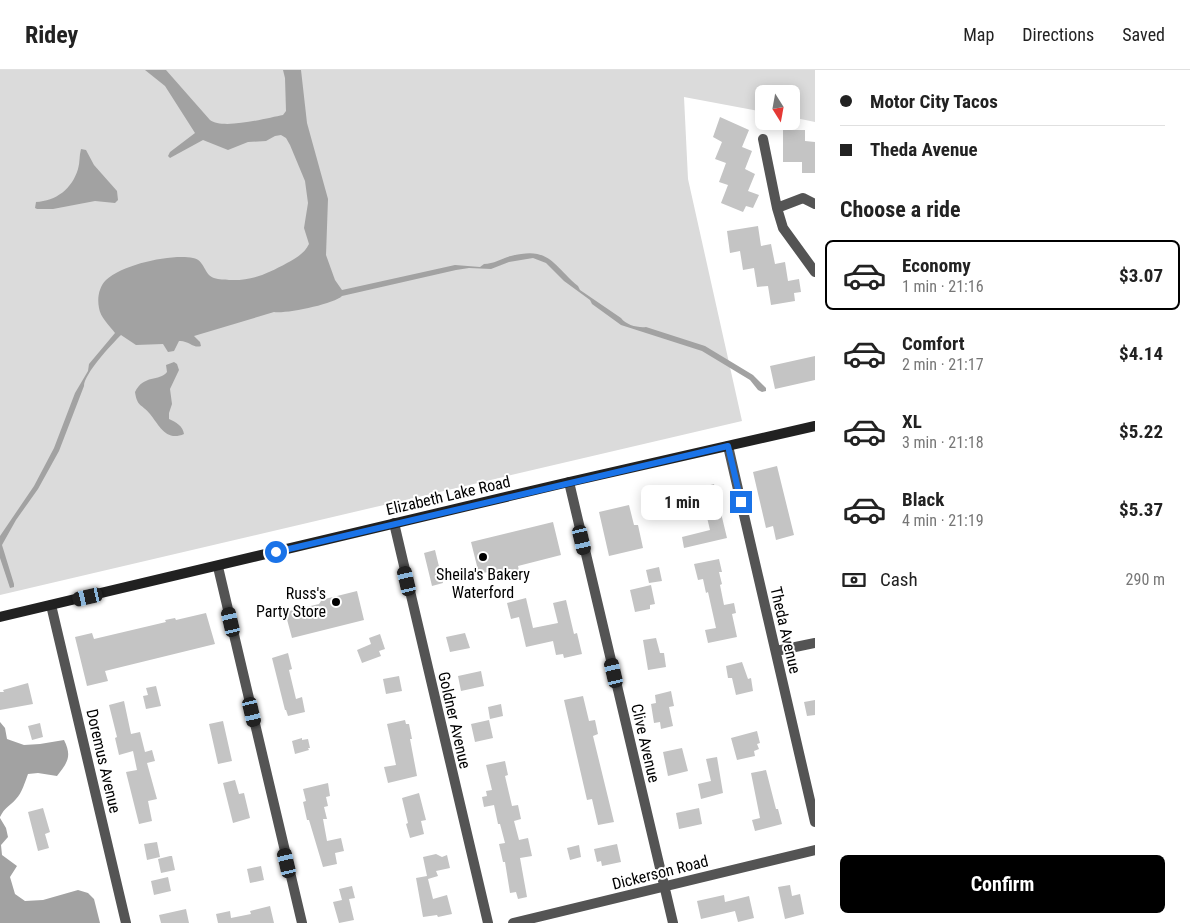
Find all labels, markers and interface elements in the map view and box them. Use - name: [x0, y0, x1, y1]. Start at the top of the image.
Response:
- text: Ridey: [25, 21, 78, 49]
- text: Map: [963, 24, 994, 45]
- text: Directions: [1022, 24, 1094, 45]
- text: Saved: [1122, 24, 1165, 45]
- north arrow: [755, 85, 800, 130]
- map controls: [755, 85, 800, 130]
- text: Motor City Tacos: [870, 90, 998, 113]
- text: Theda Avenue: [870, 138, 978, 161]
- text: Choose a ride: [840, 197, 961, 222]
- icon: car: [842, 253, 887, 298]
- text: Economy: [902, 254, 971, 277]
- text: $3.07: [1119, 264, 1163, 287]
- text: 1 min · 21:16: [902, 277, 984, 296]
- icon: car: [842, 331, 887, 376]
- text: Comfort: [902, 332, 965, 355]
- text: $4.14: [1119, 342, 1163, 365]
- text: 2 min · 21:17: [902, 355, 984, 374]
- icon: car: [842, 409, 887, 454]
- text: XL: [902, 410, 922, 433]
- text: $5.22: [1119, 420, 1163, 443]
- text: 3 min · 21:18: [902, 433, 984, 452]
- street label: Elizabeth Lake Road: [384, 472, 512, 519]
- callout: 1 min: [641, 484, 724, 520]
- icon: car: [842, 487, 887, 532]
- text: Black: [902, 488, 944, 511]
- route end: [730, 491, 752, 513]
- text: 1 min: [664, 493, 700, 512]
- text: $5.37: [1119, 498, 1163, 521]
- text: 4 min · 21:19: [902, 511, 984, 530]
- car: [571, 524, 592, 556]
- route start: [265, 541, 287, 563]
- marker: Sheila's Bakery Waterford: [477, 551, 489, 563]
- car: [396, 565, 417, 597]
- place label: Sheila's Bakery Waterford: [436, 565, 530, 602]
- icon: cash: [840, 566, 868, 594]
- text: Cash: [880, 568, 918, 591]
- text: 290 m: [1126, 570, 1165, 589]
- place label: Russ's Party Store: [256, 584, 326, 621]
- street label: Theda Avenue: [766, 585, 805, 676]
- car: [71, 586, 104, 608]
- marker: Russ's Party Store: [330, 596, 342, 608]
- car: [220, 606, 241, 638]
- car: [603, 657, 624, 689]
- street label: Goldner Avenue: [434, 670, 475, 770]
- car: [241, 696, 262, 728]
- street label: Clive Avenue: [627, 702, 664, 784]
- street label: Doremus Avenue: [82, 707, 125, 815]
- car: [276, 847, 297, 879]
- street label: Dickerson Road: [610, 851, 710, 894]
- button: Confirm: [840, 855, 1165, 913]

